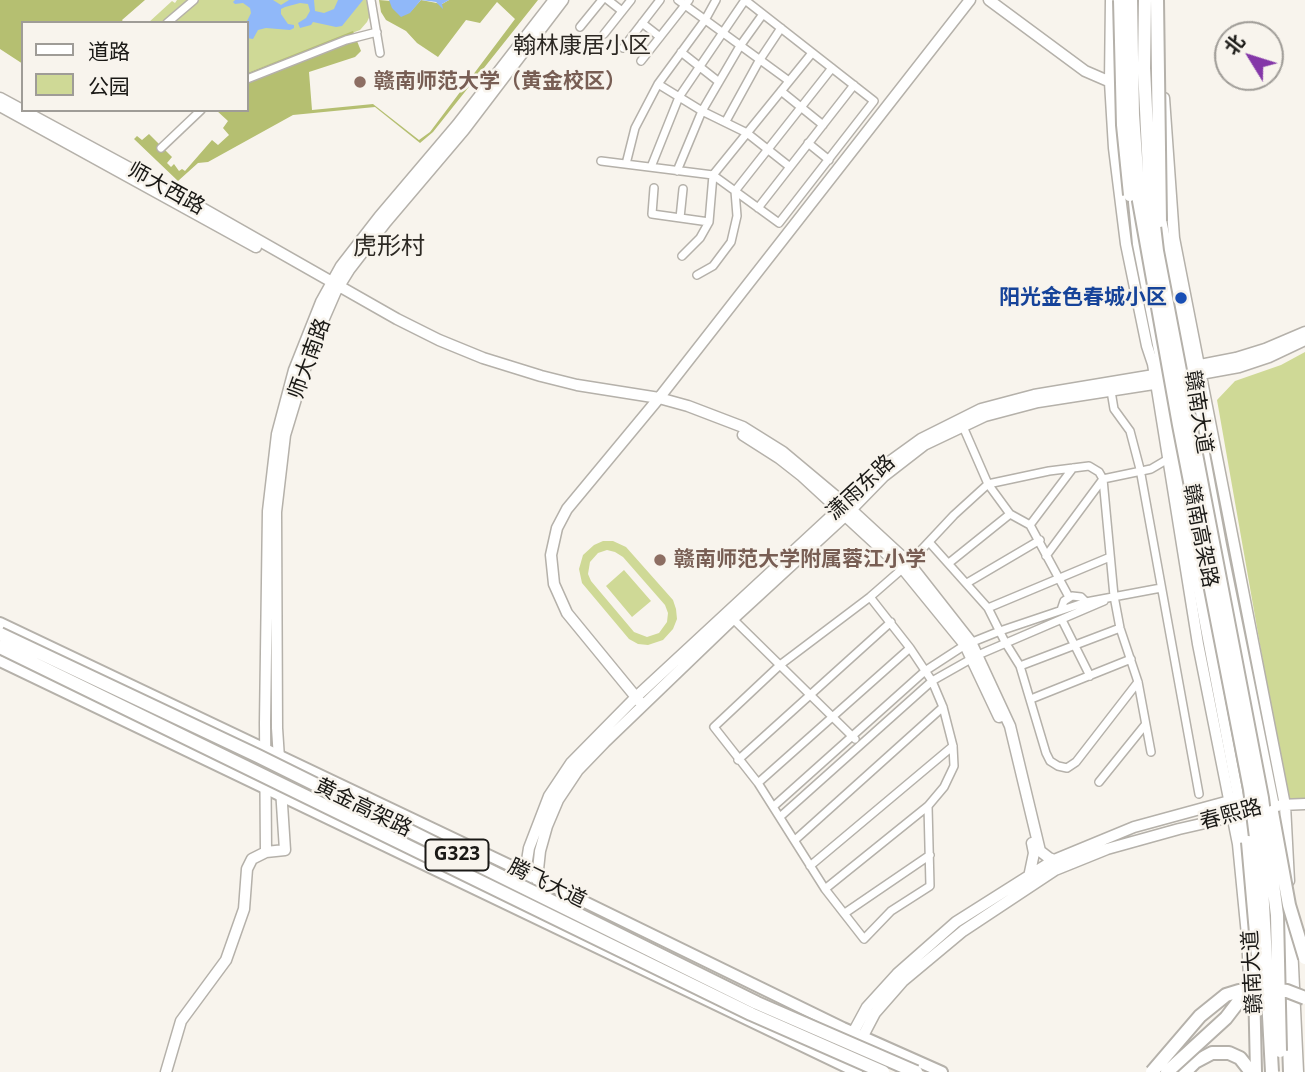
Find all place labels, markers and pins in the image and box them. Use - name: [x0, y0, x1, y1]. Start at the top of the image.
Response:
- place label: 赣南师范大学（黄金校区）: [374, 69, 626, 95]
- marker: 赣南师范大学（黄金校区）: [352, 74, 368, 90]
- place label: 阳光金色春城小区: [999, 285, 1167, 311]
- marker: 阳光金色春城小区: [1173, 290, 1189, 306]
- place label: 赣南师范大学附属蓉江小学: [674, 547, 926, 573]
- marker: 赣南师范大学附属蓉江小学: [652, 552, 668, 568]

